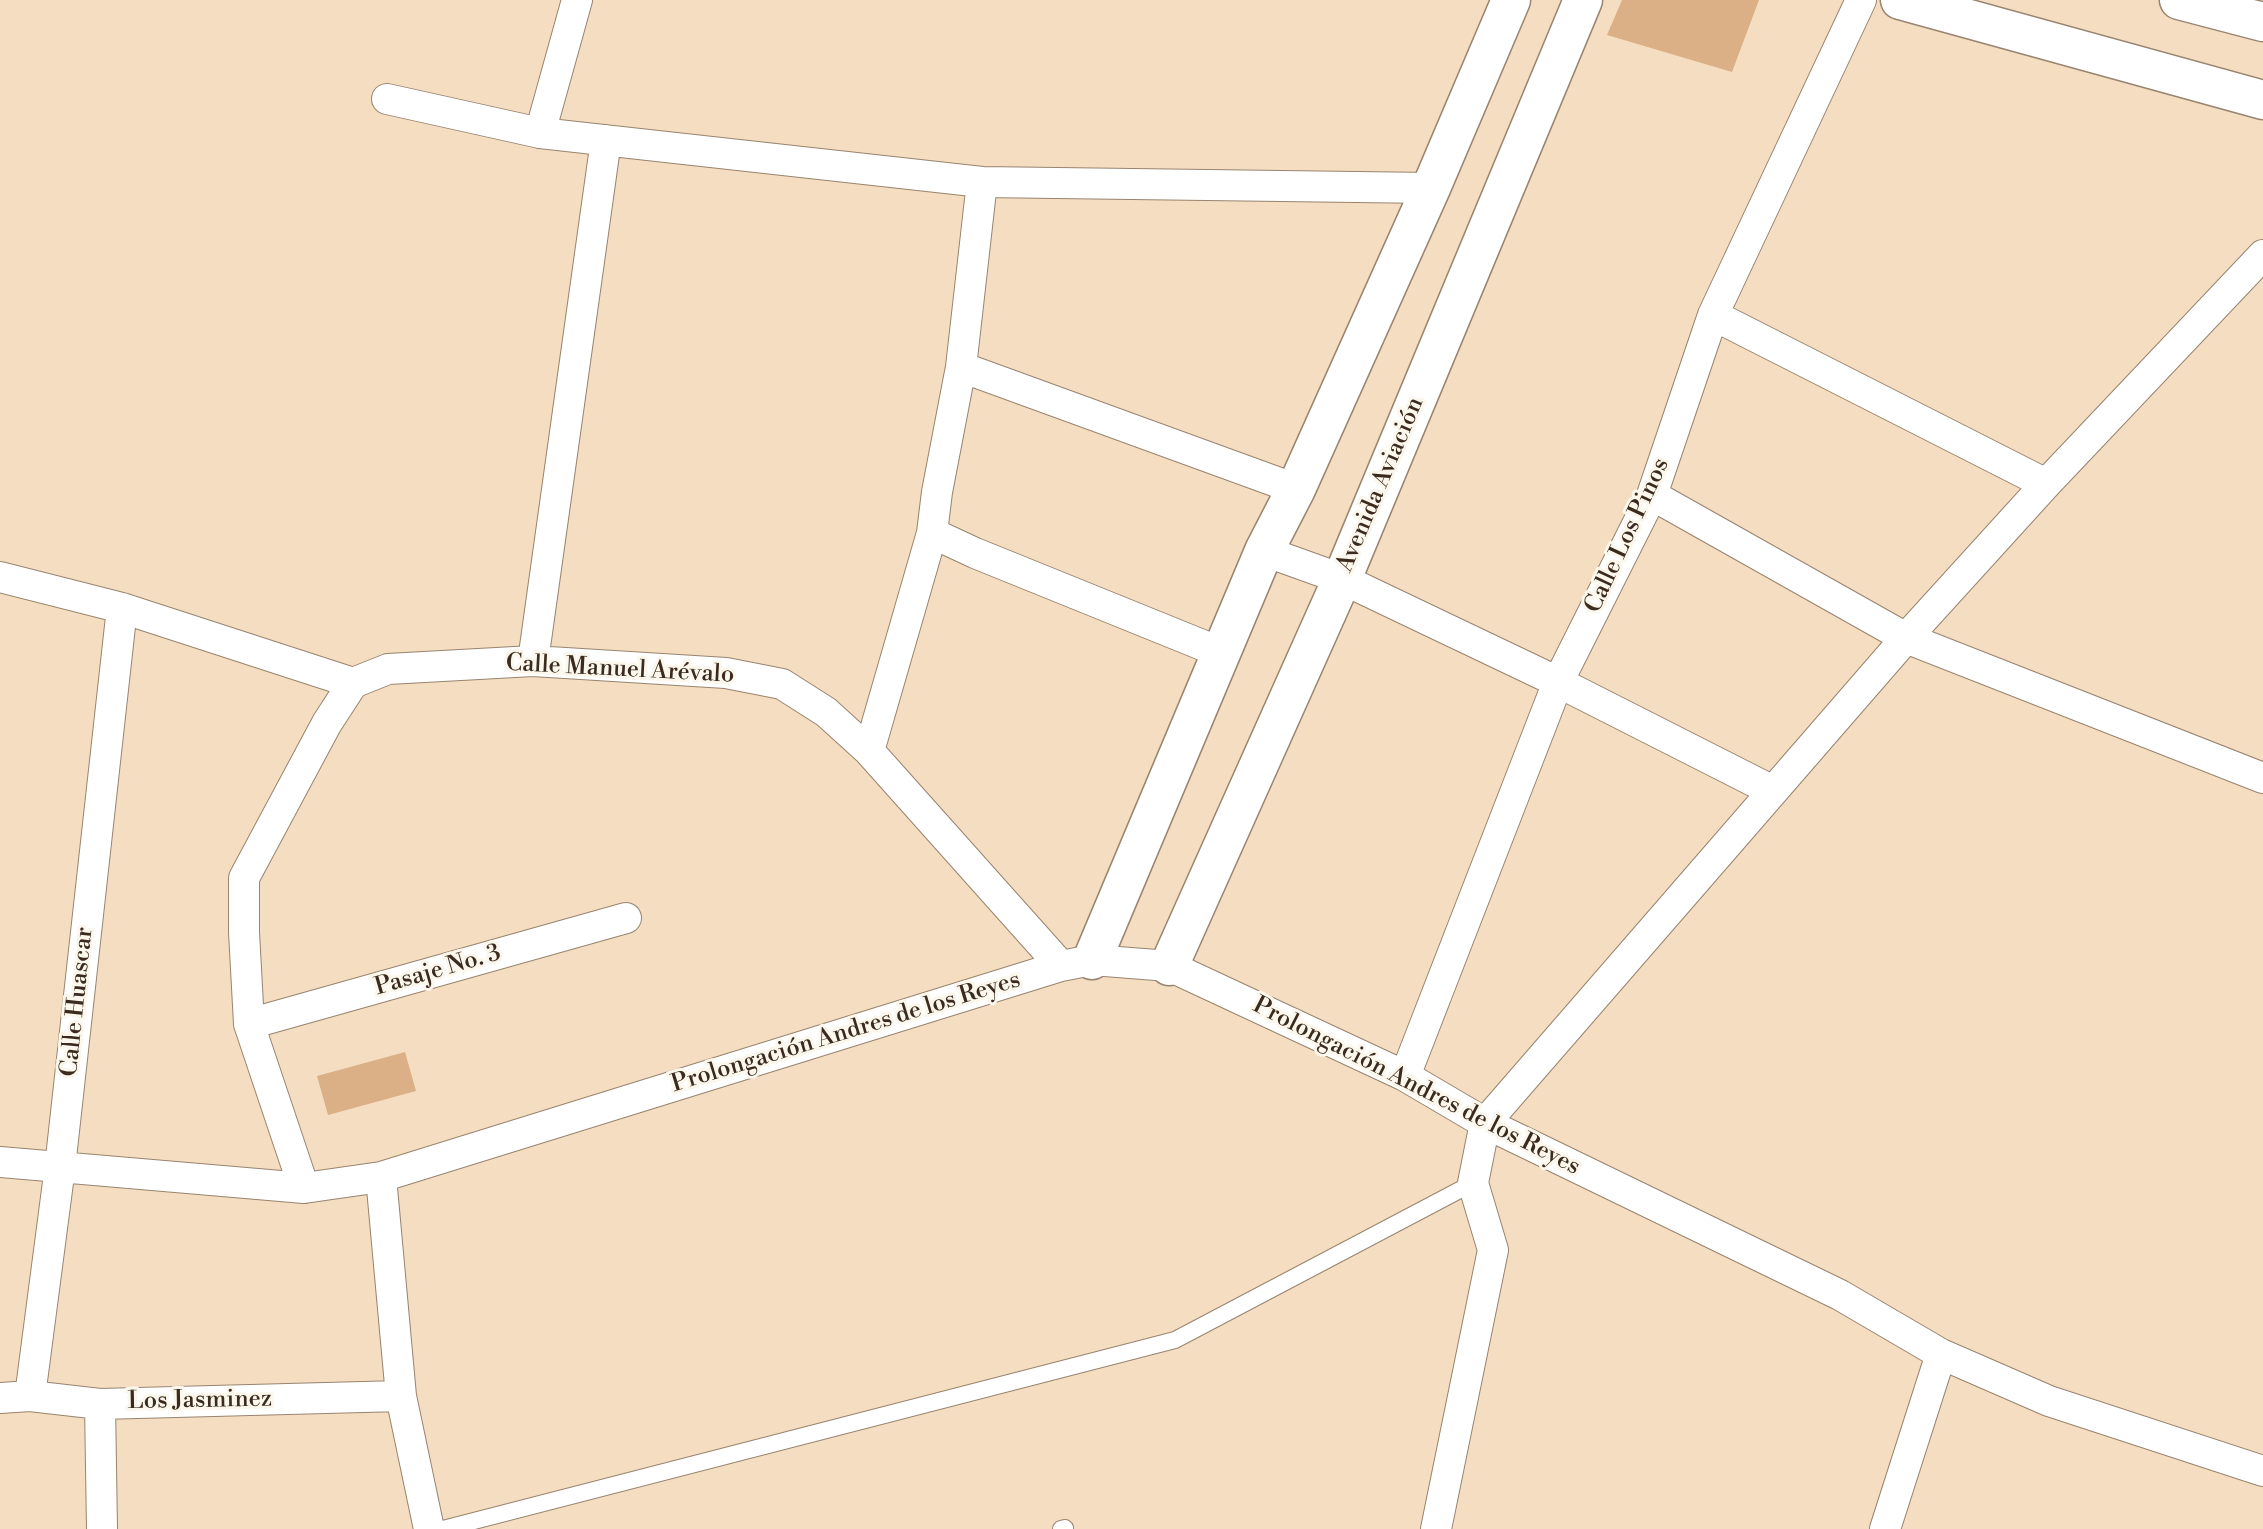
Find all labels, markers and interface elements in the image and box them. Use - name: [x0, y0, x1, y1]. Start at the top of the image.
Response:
- street label: Avenida Aviación: [1331, 393, 1431, 577]
- street label: Calle Los Pinos: [1580, 454, 1676, 618]
- street label: Calle Manuel Arévalo: [505, 650, 735, 690]
- street label: Calle Huascar: [56, 926, 100, 1078]
- street label: Pasaje No. 3: [372, 939, 504, 1003]
- street label: Prolongación Andres de los Reyes: [668, 966, 1024, 1100]
- street label: Prolongación Andres de los Reyes: [1248, 992, 1584, 1182]
- street label: Los Jasminez: [127, 1385, 273, 1417]

